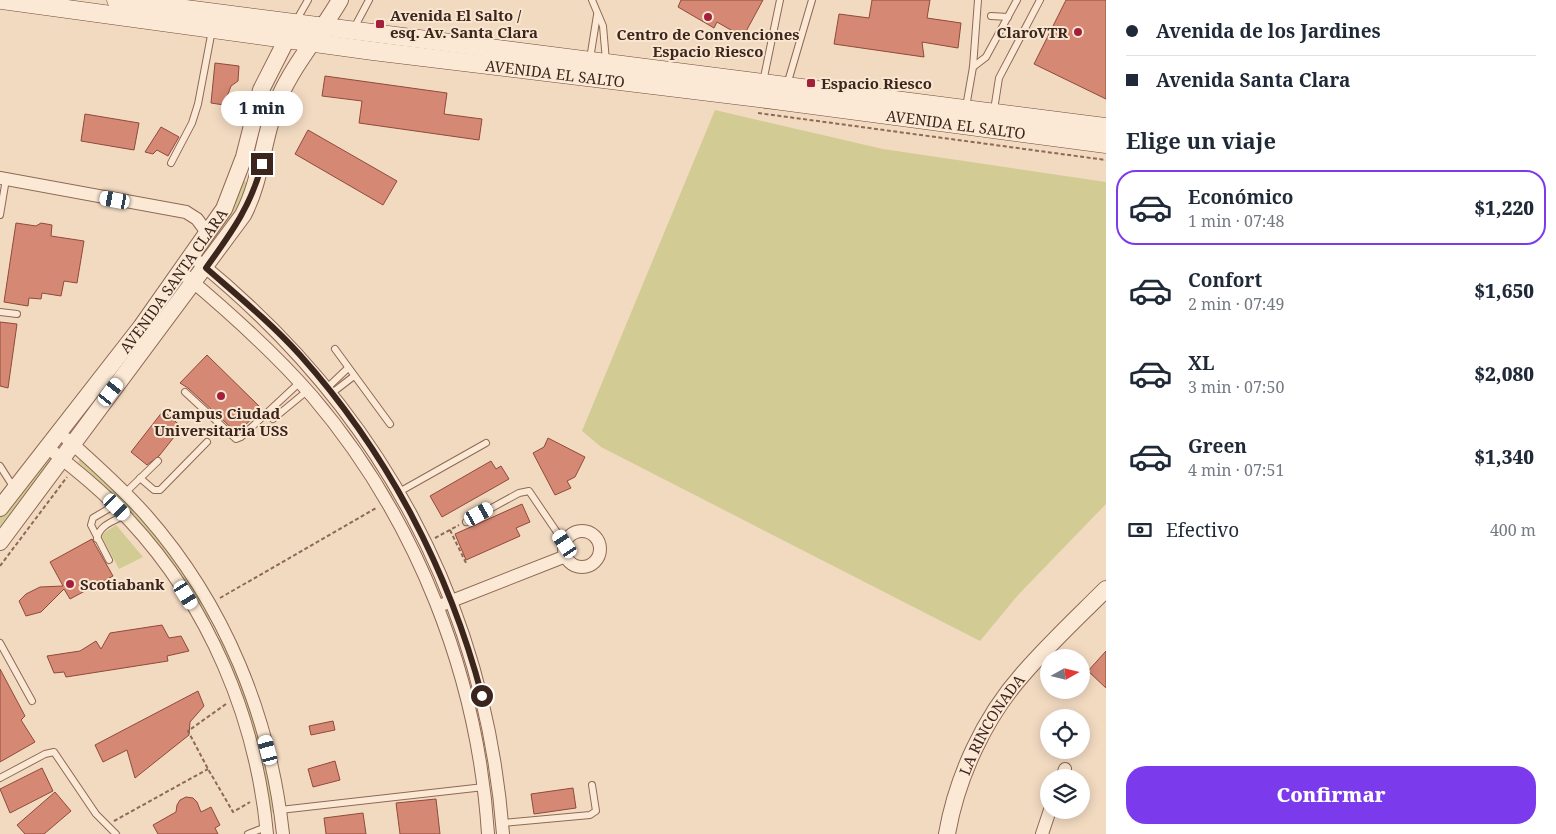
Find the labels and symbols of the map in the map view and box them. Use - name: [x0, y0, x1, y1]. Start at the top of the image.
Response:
- place label: Avenida El Salto / esq. Av. Santa Clara: [390, 5, 538, 42]
- marker: Centro de Convenciones Espacio Riesco: [702, 11, 714, 23]
- marker: Avenida El Salto / esq. Av. Santa Clara: [374, 18, 386, 30]
- place label: ClaroVTR: [997, 22, 1068, 42]
- place label: Centro de Convenciones Espacio Riesco: [617, 24, 800, 61]
- marker: ClaroVTR: [1072, 26, 1084, 38]
- street label: AVENIDA EL SALTO: [484, 55, 626, 92]
- place label: Espacio Riesco: [821, 73, 932, 93]
- marker: Espacio Riesco: [805, 77, 817, 89]
- callout: 1 min: [221, 91, 303, 126]
- street label: AVENIDA EL SALTO: [885, 105, 1027, 143]
- route end: [251, 153, 273, 175]
- car: [98, 190, 131, 210]
- street label: AVENIDA SANTA CLARA: [115, 204, 232, 357]
- car: [95, 376, 126, 408]
- marker: Campus Ciudad Universitaria USS: [215, 390, 227, 402]
- place label: Campus Ciudad Universitaria USS: [154, 403, 288, 440]
- car: [101, 491, 132, 523]
- car: [462, 500, 495, 528]
- car: [550, 527, 579, 561]
- place label: Scotiabank: [80, 574, 165, 594]
- marker: Scotiabank: [64, 578, 76, 590]
- car: [171, 578, 200, 612]
- north arrow: [1040, 649, 1090, 699]
- street label: LA RINCONADA: [954, 670, 1029, 778]
- route start: [471, 685, 493, 707]
- car: [256, 734, 279, 766]

